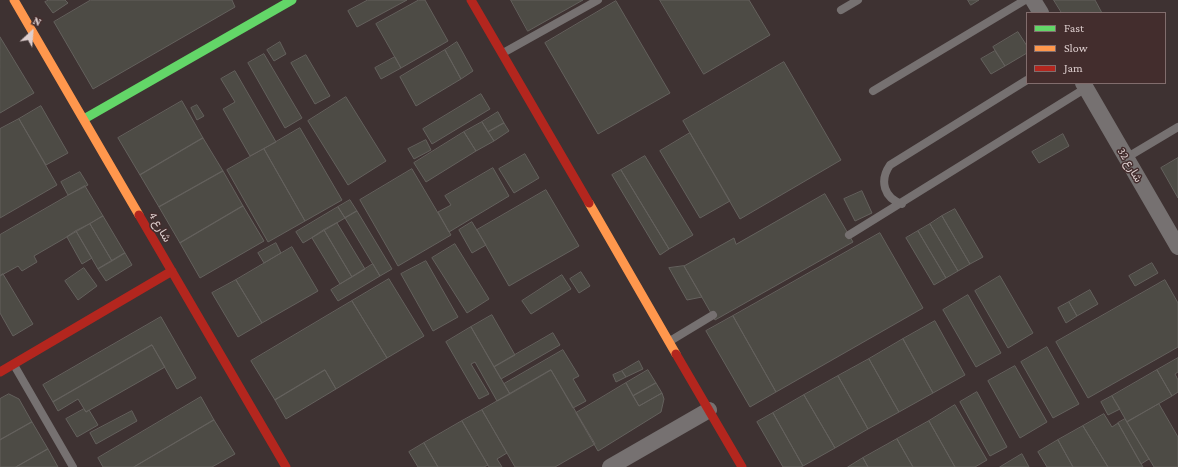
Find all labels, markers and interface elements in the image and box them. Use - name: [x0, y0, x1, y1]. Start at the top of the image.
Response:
- north arrow: [12, 12, 52, 52]
- legend: [1026, 12, 1166, 84]
- text: N: [31, 14, 43, 28]
- text: Fast: [1064, 21, 1084, 35]
- text: Slow: [1064, 41, 1088, 55]
- text: Jam: [1064, 61, 1083, 75]
- street label: شارع 32: [1114, 145, 1146, 185]
- street label: شارع 4: [146, 209, 174, 245]

